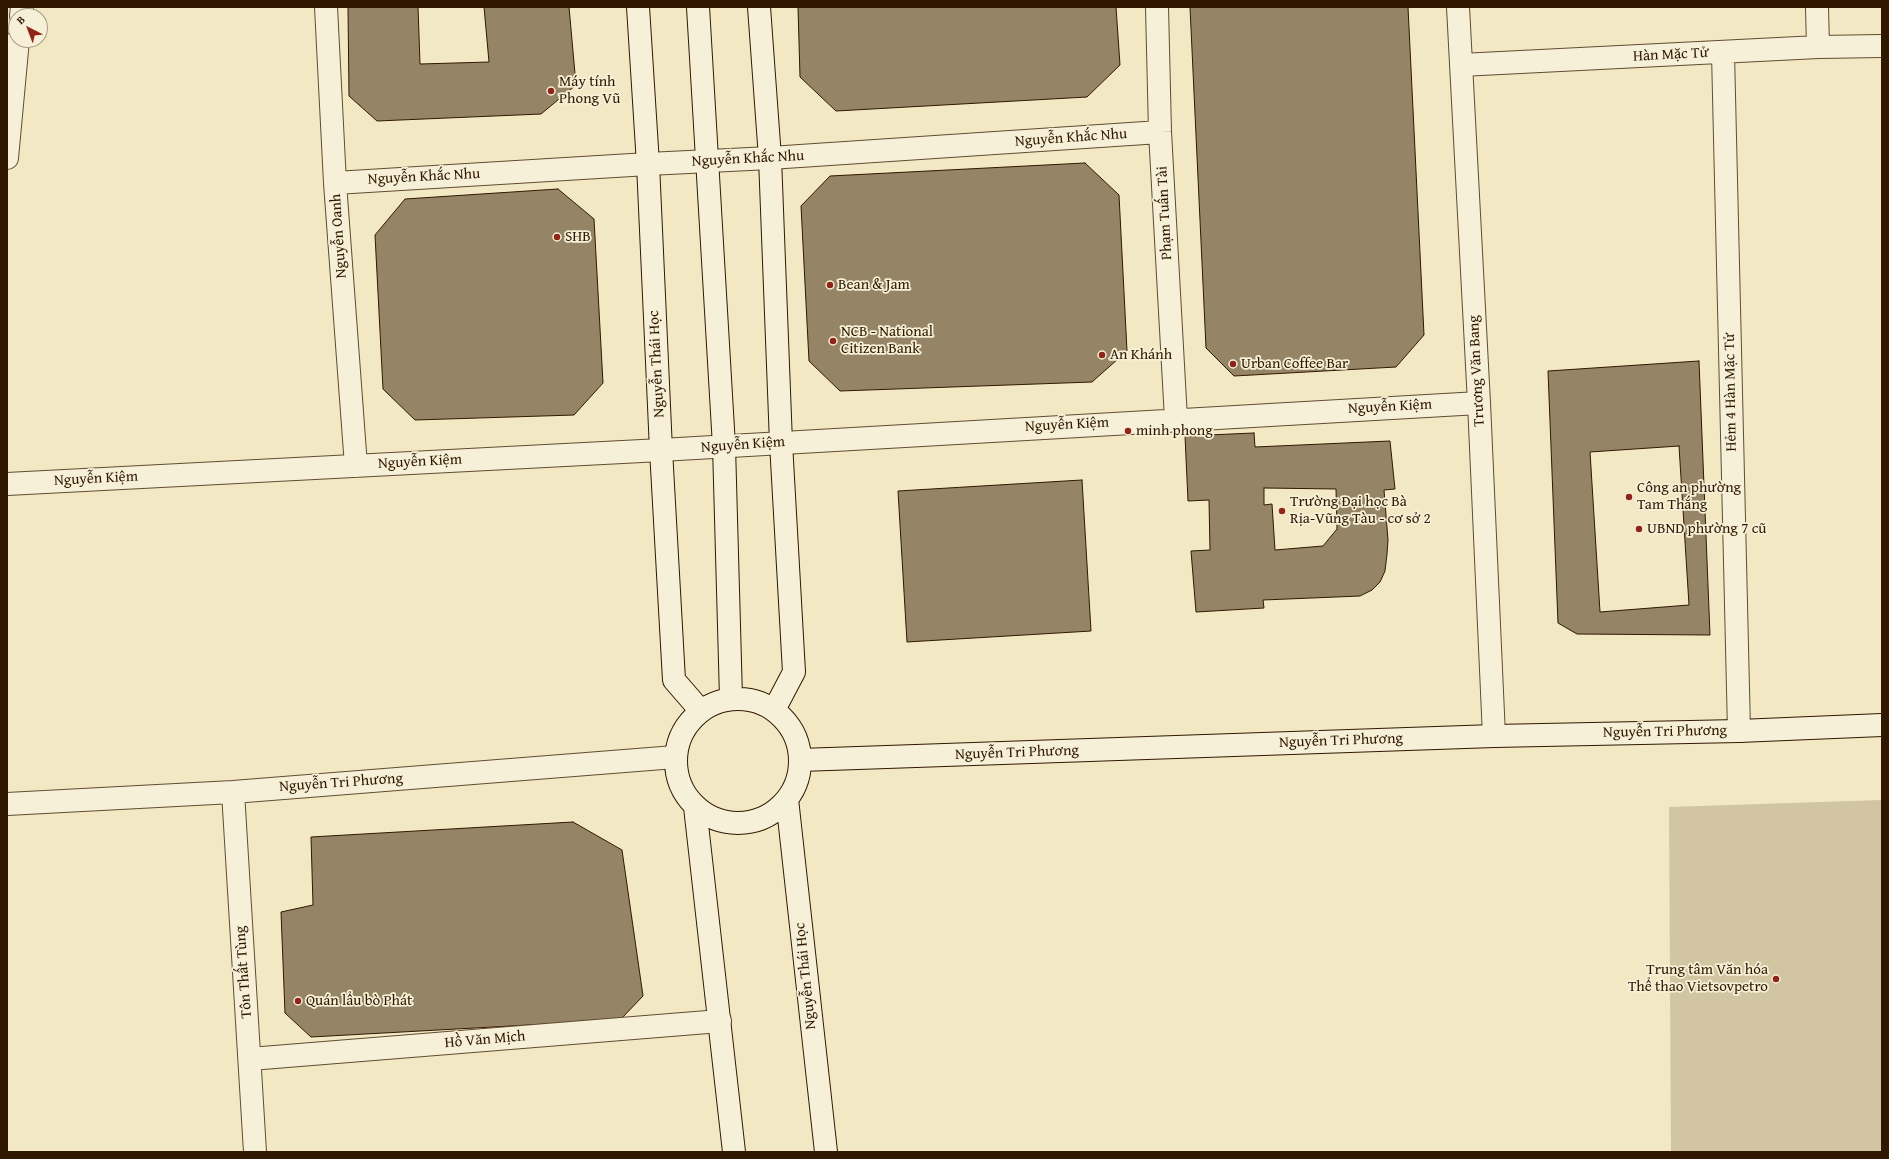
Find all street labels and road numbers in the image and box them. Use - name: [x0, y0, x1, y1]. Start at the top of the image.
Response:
- street label: Hàn Mặc Tử: [1633, 44, 1709, 66]
- street label: Nguyễn Khắc Nhu: [1014, 125, 1128, 151]
- street label: Nguyễn Khắc Nhu: [691, 147, 805, 171]
- street label: Nguyễn Khắc Nhu: [367, 165, 481, 189]
- street label: Phạm Tuấn Tài: [1154, 166, 1176, 260]
- street label: Nguyễn Oanh: [327, 193, 351, 279]
- street label: Nguyễn Thái Học: [645, 310, 669, 418]
- street label: Trương Văn Bang: [1465, 315, 1489, 427]
- street label: Hẻm 4 Hàn Mặc Tử: [1721, 332, 1741, 452]
- street label: Nguyễn Kiệm: [1348, 396, 1432, 418]
- street label: Nguyễn Kiệm: [1025, 414, 1109, 436]
- street label: Nguyễn Kiệm: [700, 433, 786, 457]
- street label: Nguyễn Kiệm: [378, 451, 462, 473]
- street label: Nguyễn Kiệm: [54, 468, 138, 490]
- street label: Nguyễn Tri Phương: [1603, 722, 1727, 742]
- street label: Nguyễn Tri Phương: [1279, 730, 1403, 752]
- street label: Nguyễn Tri Phương: [955, 742, 1079, 764]
- street label: Nguyễn Tri Phương: [279, 770, 403, 796]
- street label: Nguyễn Thái Học: [791, 922, 821, 1030]
- street label: Tôn Thất Tùng: [232, 925, 256, 1019]
- street label: Hồ Văn Mịch: [444, 1028, 526, 1052]

